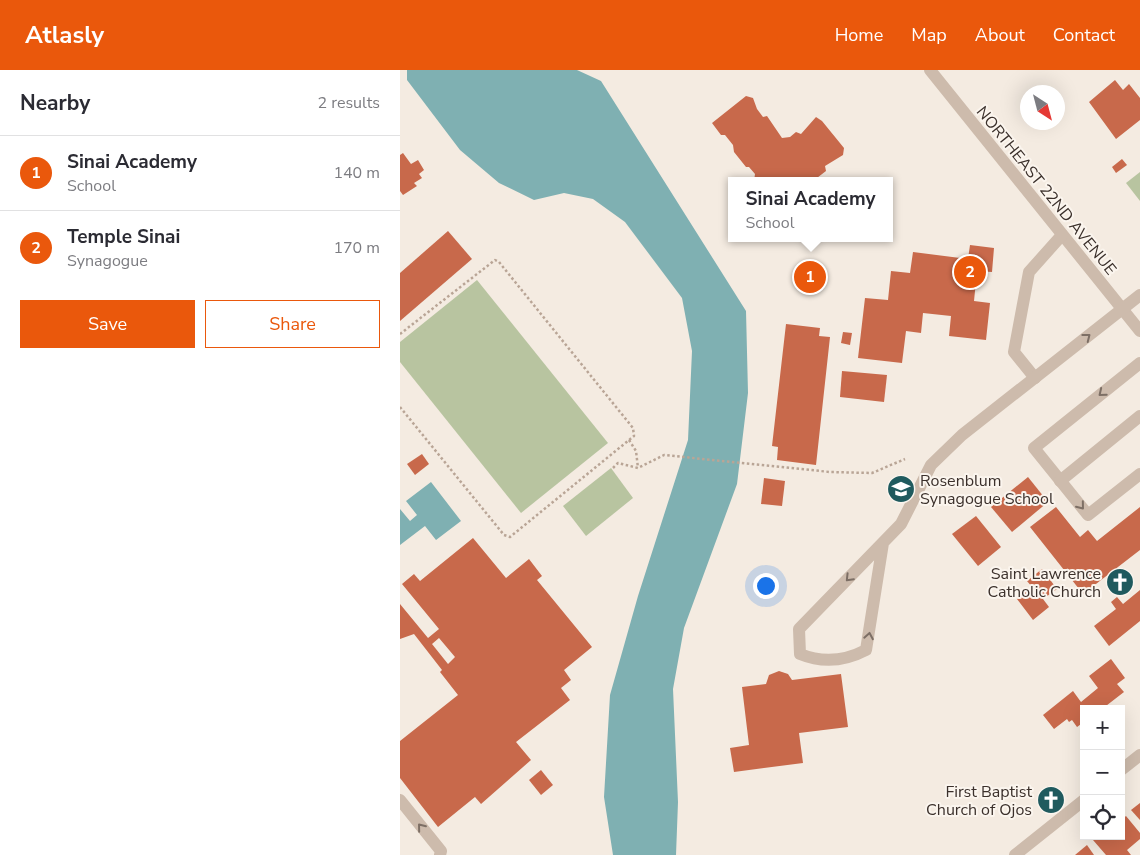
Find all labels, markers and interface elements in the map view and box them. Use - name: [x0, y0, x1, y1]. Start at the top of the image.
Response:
- text: Atlasly: [25, 19, 104, 51]
- text: Home: [835, 23, 883, 47]
- text: Map: [911, 23, 947, 47]
- text: About: [975, 23, 1025, 47]
- text: Contact: [1053, 23, 1115, 47]
- north arrow: [1020, 85, 1065, 130]
- text: Nearby: [20, 89, 90, 117]
- text: 2 results: [318, 92, 380, 114]
- street label: NORTHEAST 22ND AVENUE: [971, 102, 1121, 280]
- text: Sinai Academy: [67, 149, 197, 175]
- text: 1: [31, 162, 41, 184]
- text: 140 m: [333, 162, 380, 184]
- text: School: [67, 175, 116, 197]
- popup: [728, 177, 893, 242]
- text: Sinai Academy: [746, 186, 875, 212]
- text: School: [746, 212, 794, 234]
- text: Temple Sinai: [67, 224, 180, 250]
- text: 2: [31, 237, 41, 259]
- text: 170 m: [333, 237, 380, 259]
- text: Synagogue: [67, 250, 148, 272]
- pin: 2: [954, 253, 986, 291]
- pin: 1: [794, 258, 826, 296]
- button: Save: [20, 300, 195, 348]
- button: Share: [205, 300, 380, 348]
- one-way arrow: [1081, 334, 1090, 342]
- one-way arrow: [1099, 388, 1108, 396]
- place label: Rosenblum Synagogue School: [920, 470, 1054, 510]
- school or university icon: Rosenblum Synagogue School: [886, 474, 916, 504]
- one-way arrow: [1075, 501, 1084, 510]
- place label: Saint Lawrence Catholic Church: [988, 563, 1101, 603]
- church icon: Saint Lawrence Catholic Church: [1105, 567, 1135, 597]
- one-way arrow: [846, 572, 855, 581]
- your location: [753, 573, 779, 599]
- one-way arrow: [863, 632, 873, 641]
- map controls: [1080, 705, 1125, 840]
- button: +: [1080, 705, 1125, 750]
- button: −: [1080, 750, 1125, 795]
- place label: First Baptist Church of Ojos: [926, 781, 1032, 821]
- church icon: First Baptist Church of Ojos: [1036, 785, 1066, 815]
- button: locate: [1080, 795, 1125, 840]
- one-way arrow: [419, 824, 427, 833]

